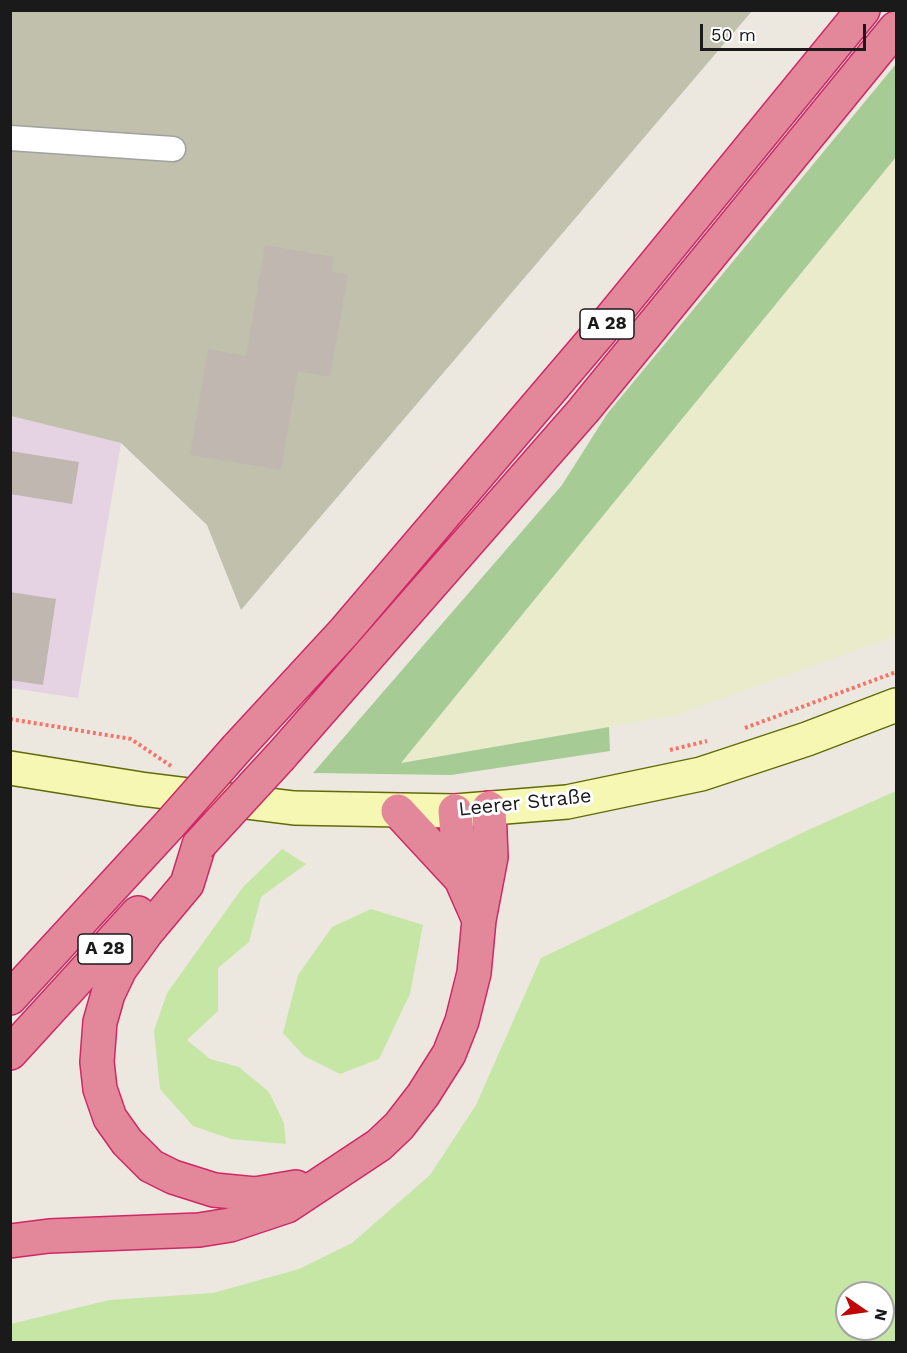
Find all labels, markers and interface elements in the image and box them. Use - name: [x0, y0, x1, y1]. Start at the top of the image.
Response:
- scale bar: [703, 12, 870, 50]
- text: 50 m: [711, 24, 756, 45]
- road number: A 28: [580, 309, 634, 339]
- street label: Leerer Straße: [457, 784, 593, 822]
- road number: A 28: [78, 934, 132, 964]
- north arrow: [835, 1281, 895, 1341]
- text: N: [870, 1307, 892, 1323]

